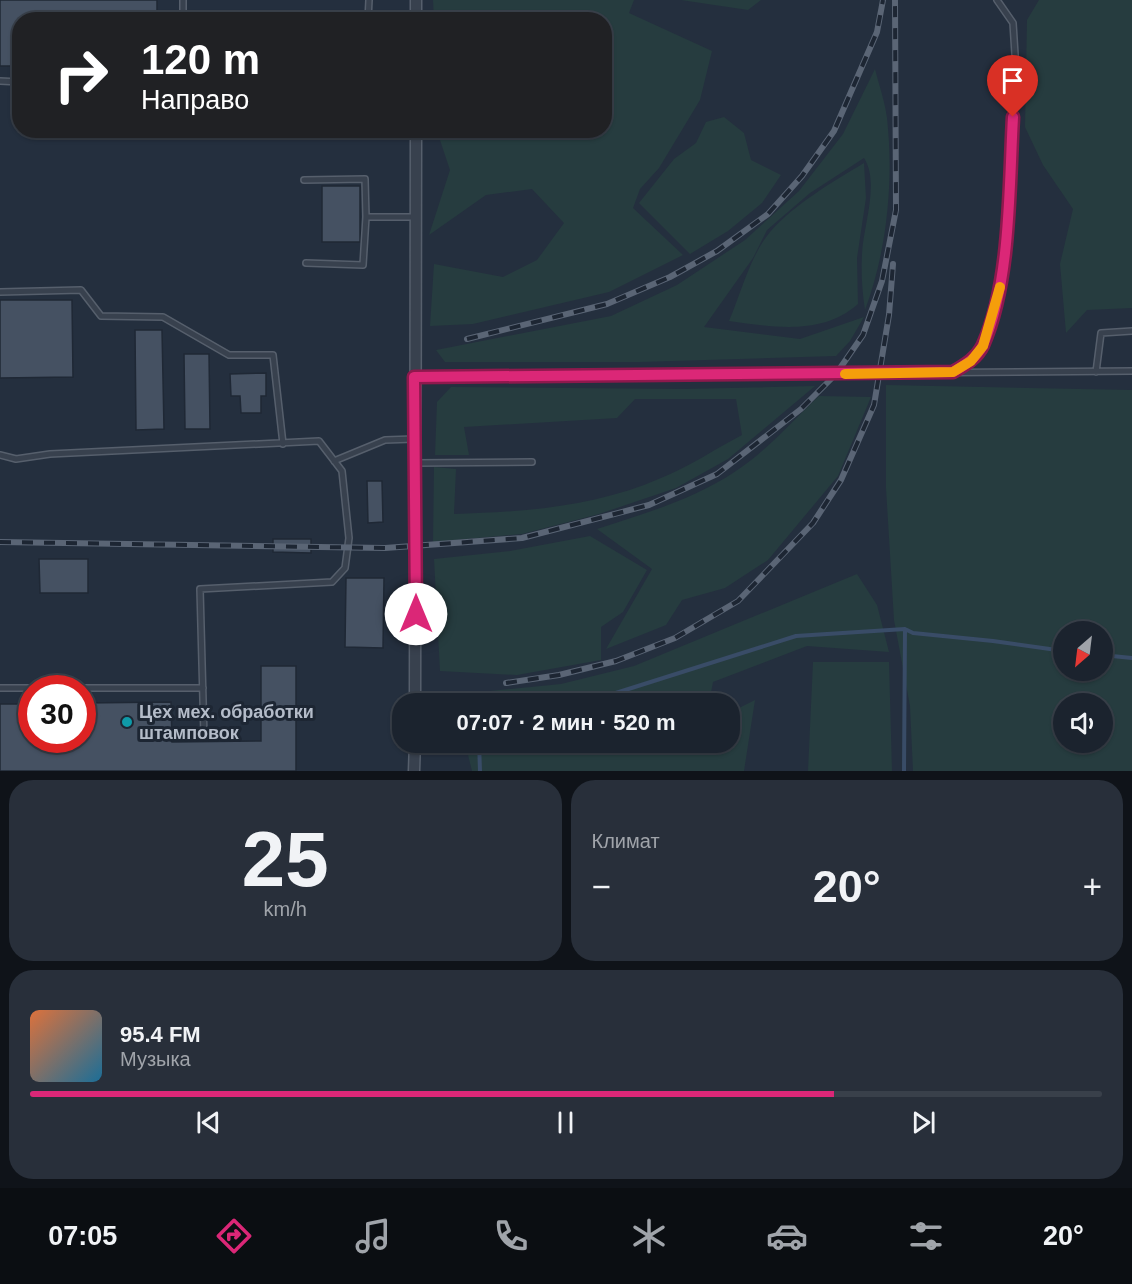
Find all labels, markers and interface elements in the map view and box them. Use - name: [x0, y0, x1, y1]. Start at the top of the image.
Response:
- icon: right: [42, 36, 120, 114]
- text: 120 m: [141, 36, 260, 83]
- pin: [987, 55, 1038, 117]
- icon: arrive: [996, 64, 1029, 97]
- text: Направо: [141, 85, 249, 115]
- position arrow: [384, 582, 448, 646]
- north arrow: [1053, 621, 1113, 681]
- map controls: [1053, 621, 1113, 753]
- speed limit sign: 30: [18, 675, 96, 753]
- button: sound: [1053, 693, 1113, 753]
- place label: Цех мех. обработки штамповок: [139, 702, 314, 743]
- text: 07:07 · 2 мин · 520 m: [456, 710, 676, 735]
- marker: Цех мех. обработки штамповок: [120, 715, 134, 729]
- text: 25: [242, 815, 329, 903]
- text: Климат: [592, 830, 660, 852]
- text: 20°: [813, 861, 881, 912]
- text: −: [592, 868, 611, 905]
- text: +: [1083, 868, 1102, 905]
- text: km/h: [264, 898, 307, 920]
- text: 95.4 FM: [120, 1022, 201, 1047]
- text: Музыка: [120, 1048, 191, 1070]
- icon: previous: [192, 1106, 225, 1139]
- icon: pause: [549, 1106, 582, 1139]
- icon: next: [907, 1106, 940, 1139]
- icon: directions: [213, 1215, 255, 1257]
- icon: music: [352, 1215, 394, 1257]
- icon: phone: [490, 1215, 532, 1257]
- icon: climate: [628, 1215, 670, 1257]
- icon: car: [766, 1215, 808, 1257]
- icon: filters: [905, 1215, 947, 1257]
- text: 07:05: [48, 1221, 117, 1251]
- text: 20°: [1043, 1221, 1084, 1251]

